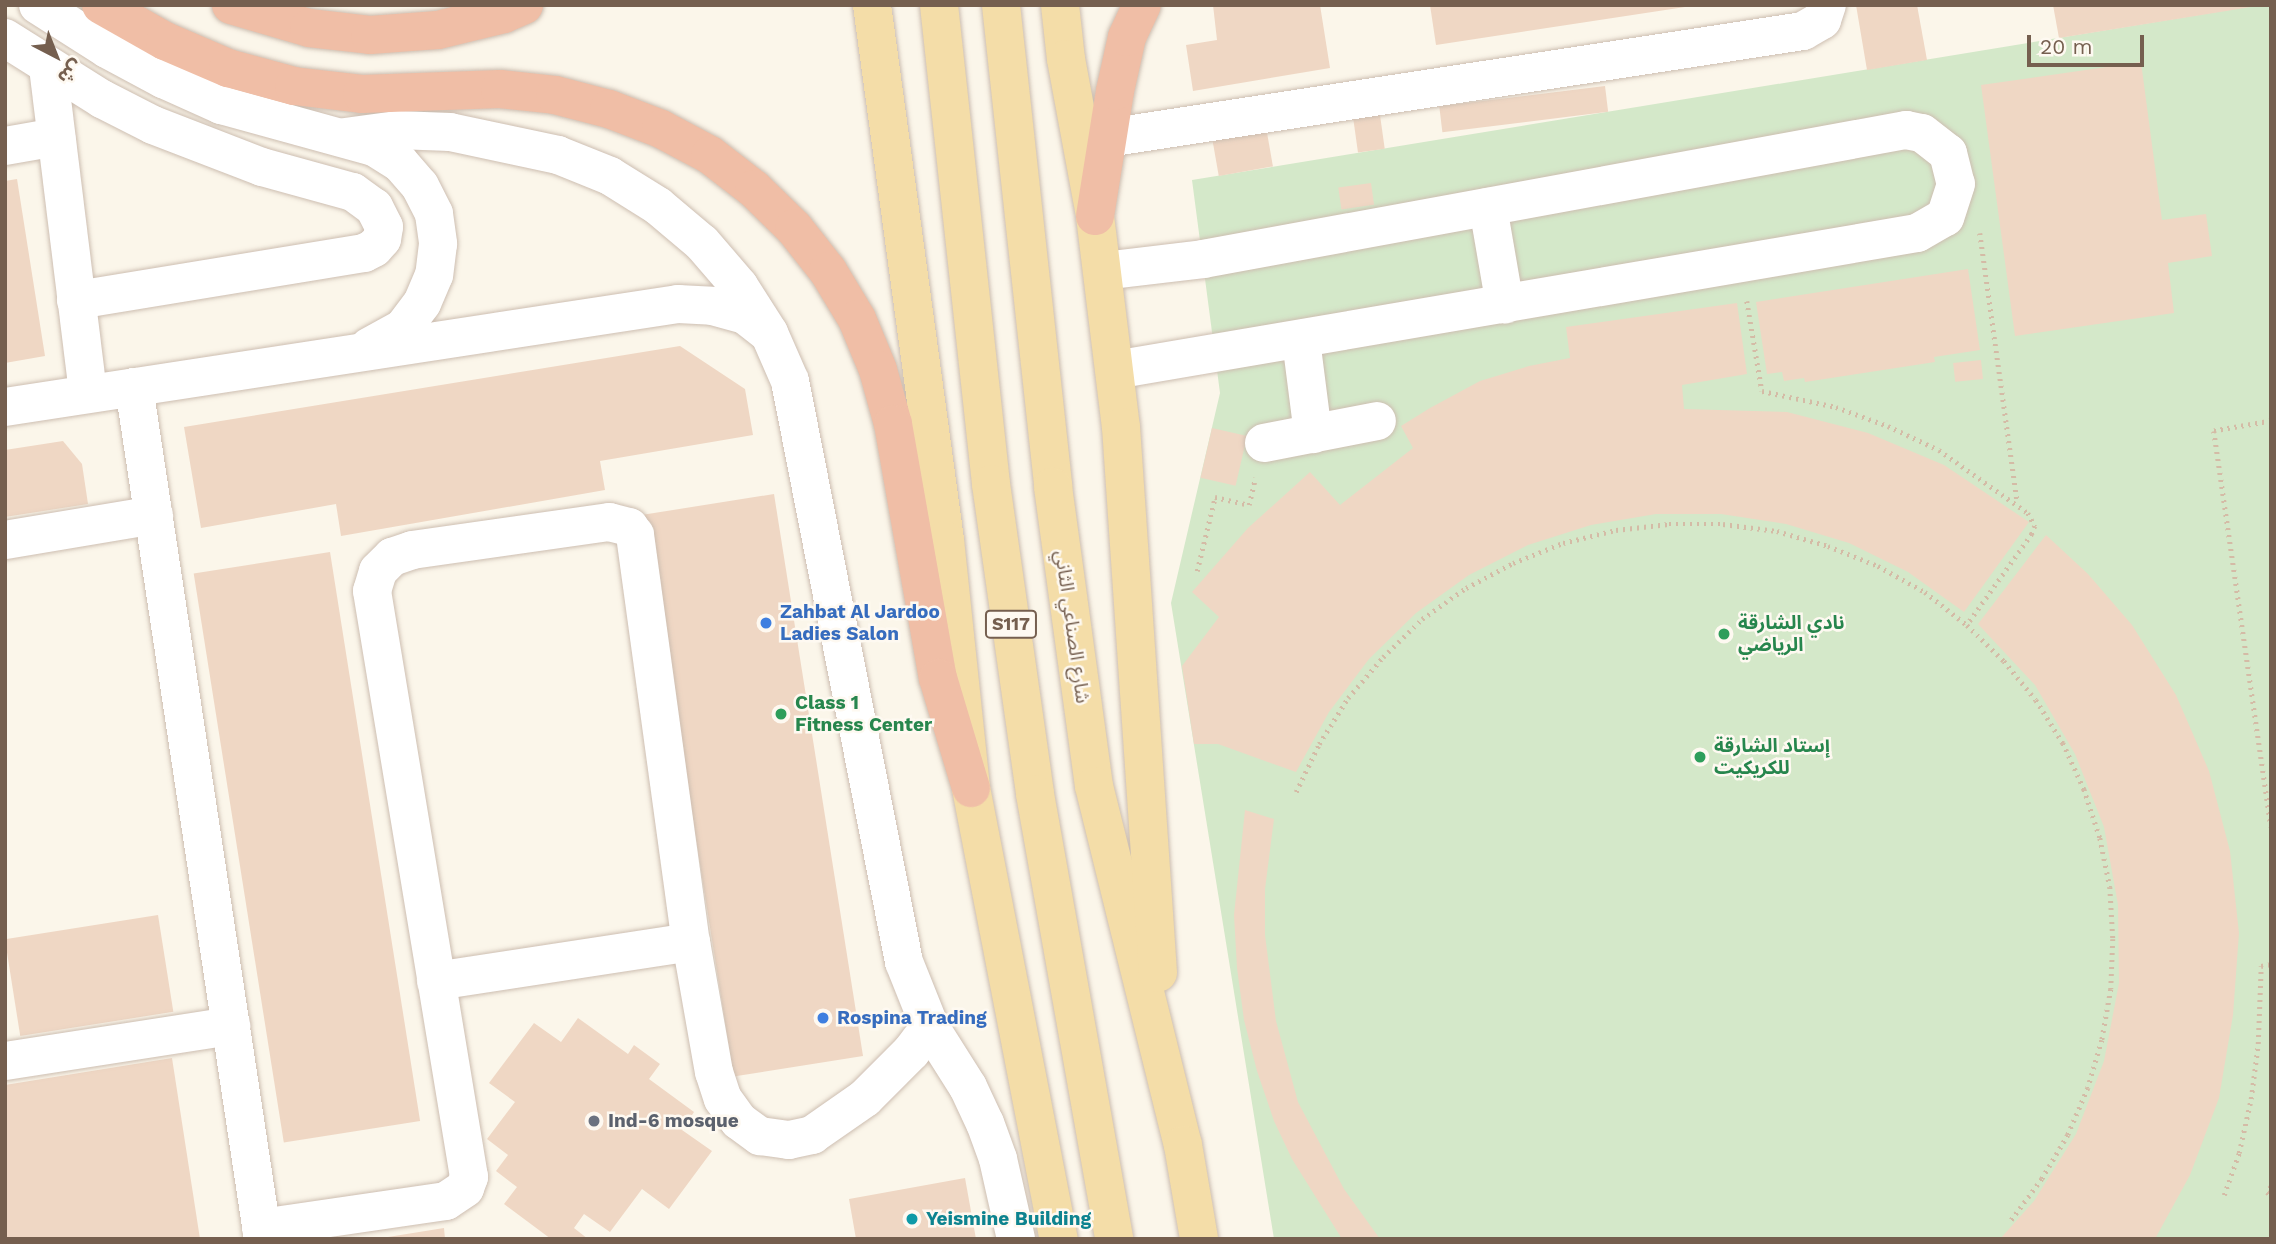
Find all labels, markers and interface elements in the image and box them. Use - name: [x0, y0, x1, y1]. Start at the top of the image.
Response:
- north arrow: [21, 21, 91, 91]
- scale bar: [2031, 21, 2148, 65]
- text: 20 m: [2040, 34, 2092, 59]
- text: ش: [53, 55, 88, 89]
- street label: شارع الصناعي الثاني: [1050, 549, 1094, 705]
- place label: Zahbat Al Jardoo Ladies Salon: [780, 601, 941, 645]
- road number: S117: [985, 610, 1037, 638]
- place label: نادي الشارقة الرياضي: [1738, 612, 1845, 656]
- marker: Zahbat Al Jardoo Ladies Salon: [758, 615, 774, 631]
- marker: نادي الشارقة الرياضي: [1716, 626, 1732, 642]
- place label: Class 1 Fitness Center: [795, 692, 932, 736]
- marker: Class 1 Fitness Center: [773, 706, 789, 722]
- place label: إستاد الشارقة للكريكيت: [1714, 735, 1830, 779]
- marker: إستاد الشارقة للكريكيت: [1692, 749, 1708, 765]
- place label: Rospina Trading: [837, 1007, 987, 1029]
- marker: Rospina Trading: [815, 1010, 831, 1026]
- place label: Ind-6 mosque: [608, 1110, 739, 1132]
- marker: Ind-6 mosque: [586, 1113, 602, 1129]
- place label: Yeismine Building: [926, 1208, 1091, 1230]
- marker: Yeismine Building: [904, 1211, 920, 1227]

